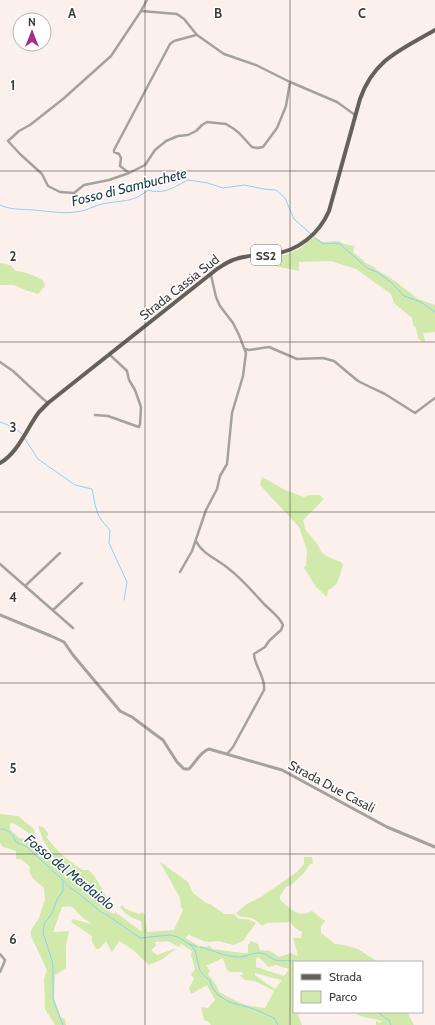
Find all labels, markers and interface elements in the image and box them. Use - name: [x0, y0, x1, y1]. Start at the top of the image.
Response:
- text: A: [68, 5, 77, 21]
- text: B: [214, 5, 222, 21]
- text: C: [358, 5, 366, 21]
- north arrow: [12, 12, 52, 52]
- text: N: [28, 15, 36, 29]
- text: 1: [11, 77, 15, 93]
- water label: Fosso di Sambuchete: [69, 164, 189, 210]
- road number: SS2: [251, 245, 281, 265]
- text: 2: [10, 248, 17, 264]
- street label: Strada Cassia Sud: [136, 251, 222, 323]
- text: 3: [9, 419, 17, 435]
- text: 4: [9, 589, 17, 605]
- street label: Strada Due Casali: [286, 756, 378, 816]
- text: 5: [10, 760, 17, 776]
- water label: Fosso del Merdaiolo: [21, 830, 119, 914]
- text: 6: [9, 931, 17, 947]
- legend: [293, 961, 423, 1013]
- text: Strada: [329, 969, 362, 984]
- text: Parco: [329, 989, 357, 1004]

